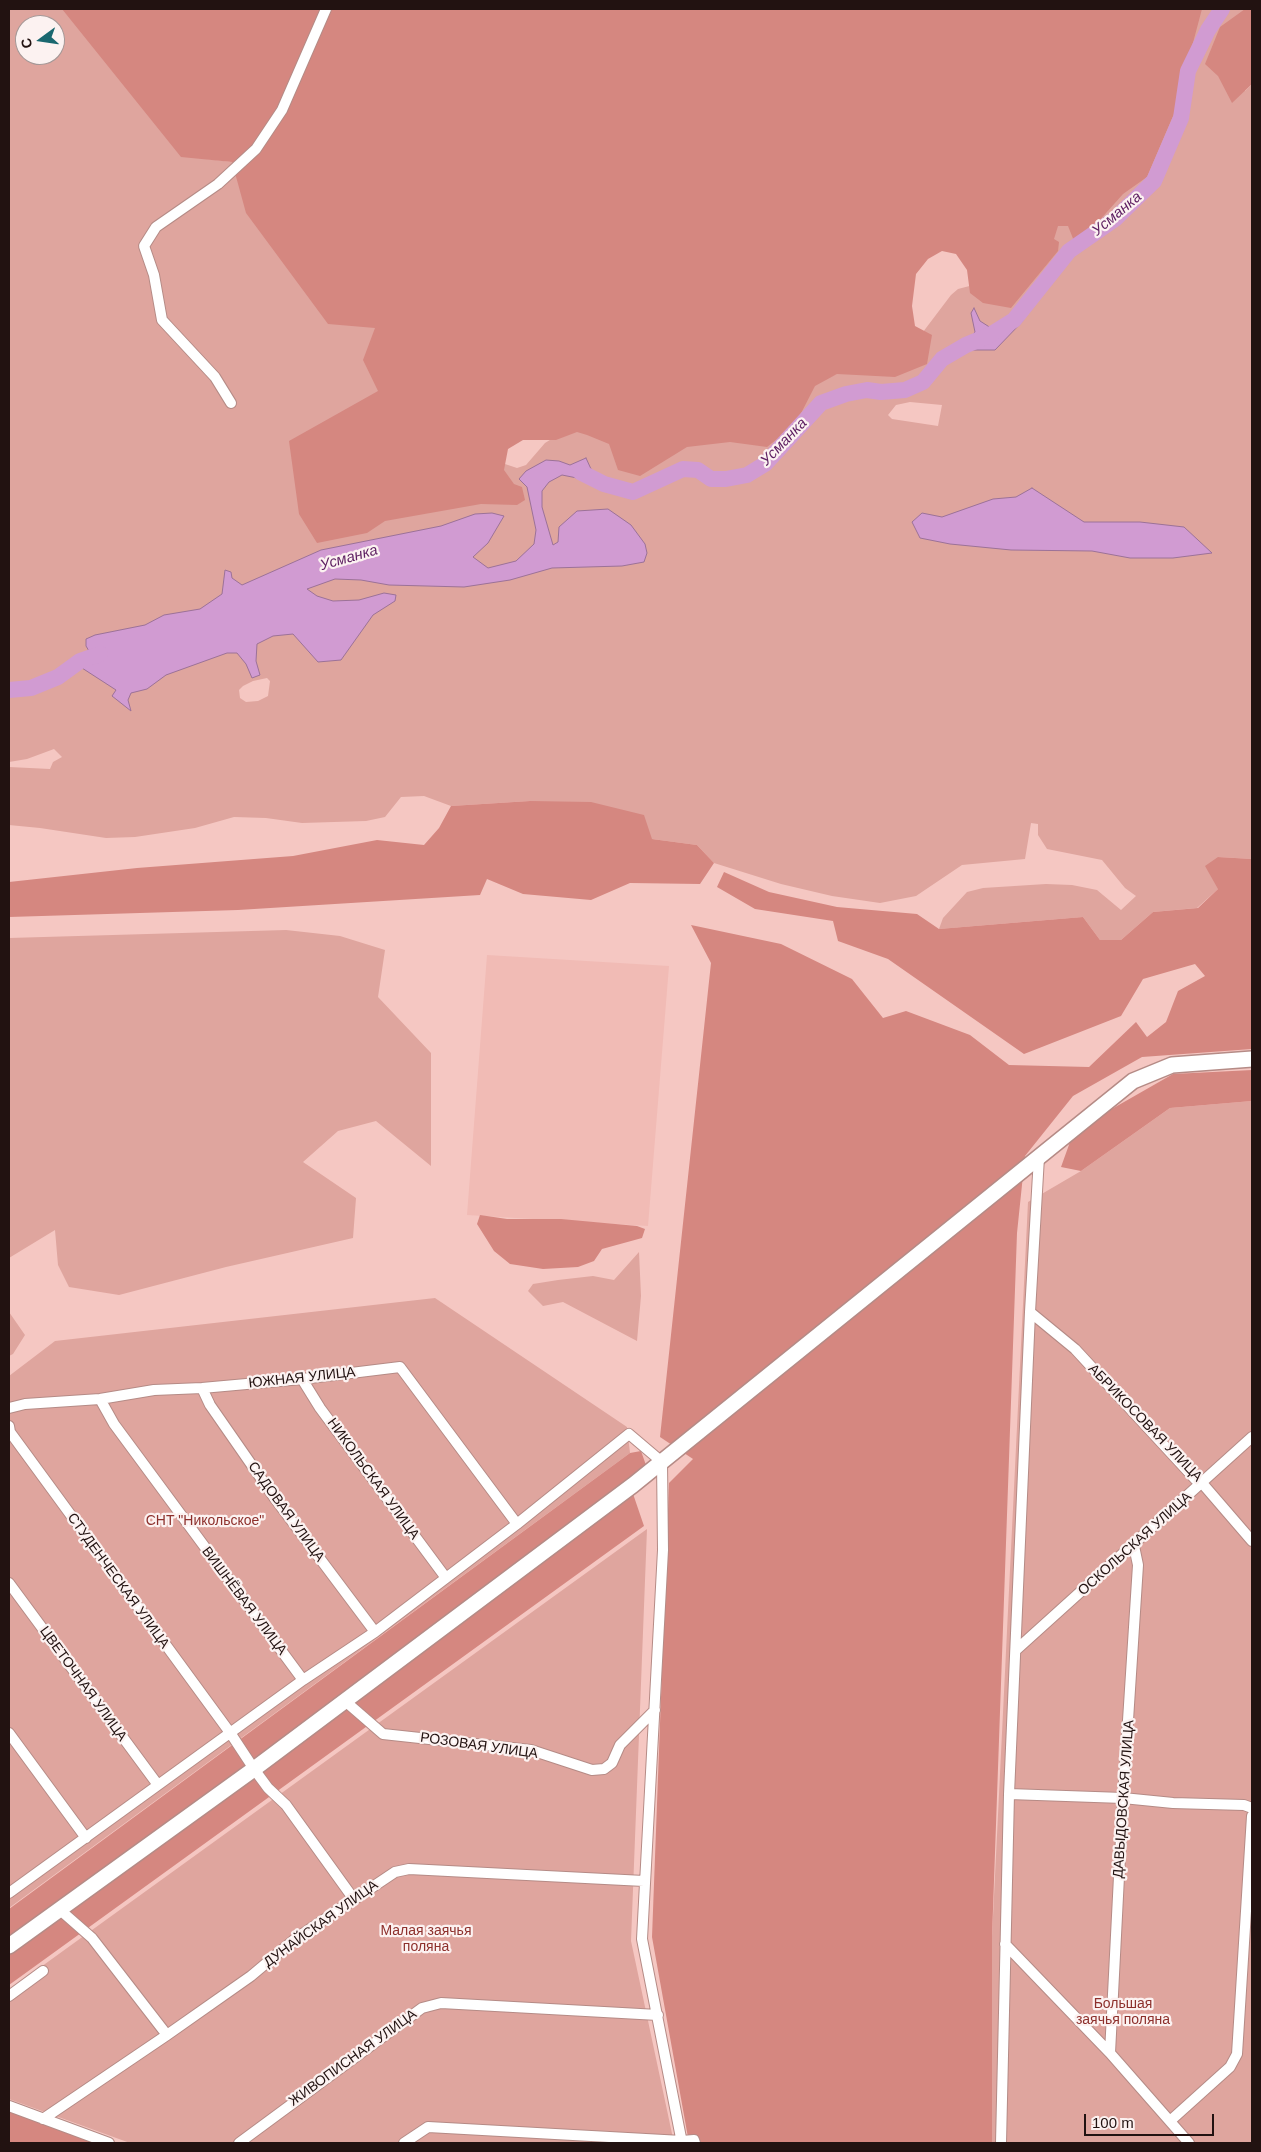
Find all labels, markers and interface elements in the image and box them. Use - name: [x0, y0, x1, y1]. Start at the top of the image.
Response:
- north arrow: [15, 15, 65, 65]
- text: С: [17, 37, 35, 50]
- water label: Усманка: [1089, 188, 1145, 240]
- water label: Усманка: [757, 415, 811, 469]
- water label: Усманка: [318, 541, 380, 575]
- street label: АБРИКОСОВАЯ УЛИЦА: [1084, 1361, 1206, 1485]
- street label: ЮЖНАЯ УЛИЦА: [248, 1364, 356, 1392]
- street label: НИКОЛЬСКАЯ УЛИЦА: [323, 1415, 423, 1543]
- street label: САДОВАЯ УЛИЦА: [244, 1459, 328, 1565]
- street label: ОСКОЛЬСКАЯ УЛИЦА: [1075, 1489, 1195, 1599]
- street label: СТУДЕНЧЕСКАЯ УЛИЦА: [63, 1510, 173, 1652]
- park label: СНТ "Никольское": [146, 1513, 264, 1529]
- street label: ВИШНЁВАЯ УЛИЦА: [198, 1544, 290, 1658]
- street label: ЦВЕТОЧНАЯ УЛИЦА: [36, 1623, 130, 1745]
- street label: ДАВЫДОВСКАЯ УЛИЦА: [1110, 1719, 1138, 1879]
- street label: РОЗОВАЯ УЛИЦА: [419, 1729, 539, 1763]
- street label: ДУНАЙСКАЯ УЛИЦА: [261, 1877, 381, 1971]
- park label: Малая заячья поляна: [381, 1923, 471, 1955]
- park label: Большая заячья поляна: [1076, 1996, 1170, 2028]
- street label: ЖИВОПИСНАЯ УЛИЦА: [286, 2006, 420, 2110]
- scale bar: [1086, 2104, 1216, 2136]
- text: 100 m: [1092, 2114, 1134, 2131]

